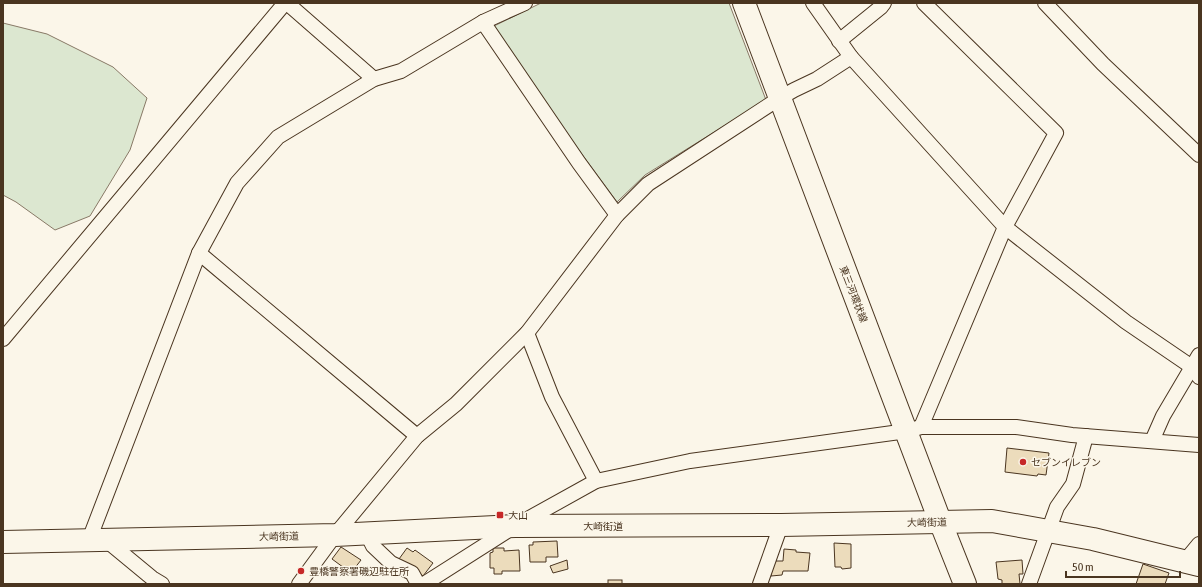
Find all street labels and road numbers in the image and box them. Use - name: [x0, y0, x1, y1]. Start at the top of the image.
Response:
- street label: 東三河環状線: [838, 264, 869, 324]
- street label: 大崎街道: [907, 517, 947, 528]
- street label: 大崎街道: [583, 521, 623, 532]
- street label: 大崎街道: [259, 531, 299, 542]

